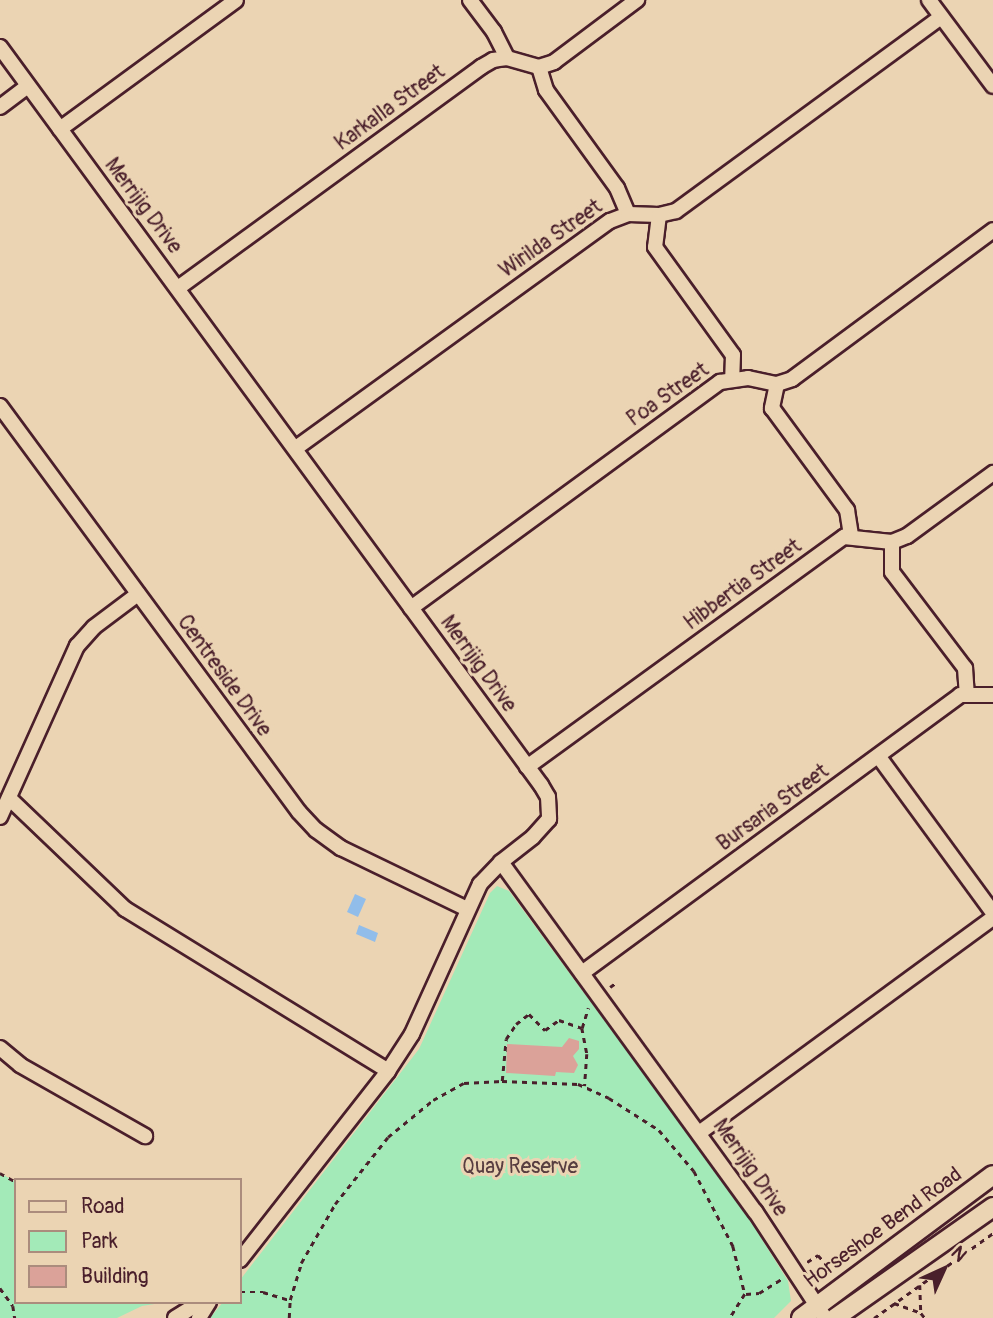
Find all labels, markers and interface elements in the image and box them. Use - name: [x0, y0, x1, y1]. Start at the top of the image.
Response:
- street label: Karkalla Street: [330, 60, 450, 156]
- street label: Merrijig Drive: [99, 153, 187, 259]
- street label: Wirilda Street: [495, 194, 607, 284]
- street label: Poa Street: [622, 358, 714, 432]
- street label: Hibbertia Street: [679, 534, 807, 636]
- street label: Centreside Drive: [172, 610, 276, 742]
- street label: Merrijig Drive: [435, 611, 521, 717]
- street label: Bursaria Street: [712, 759, 834, 857]
- street label: Merrijig Drive: [707, 1114, 793, 1222]
- park label: Quay Reserve: [462, 1154, 578, 1180]
- street label: Horseshoe Bend Road: [799, 1162, 967, 1294]
- legend: [14, 1178, 242, 1304]
- text: Road: [81, 1193, 125, 1220]
- text: Park: [81, 1228, 118, 1255]
- north arrow: [909, 1234, 979, 1304]
- text: N: [946, 1241, 972, 1267]
- text: Building: [81, 1263, 148, 1290]

